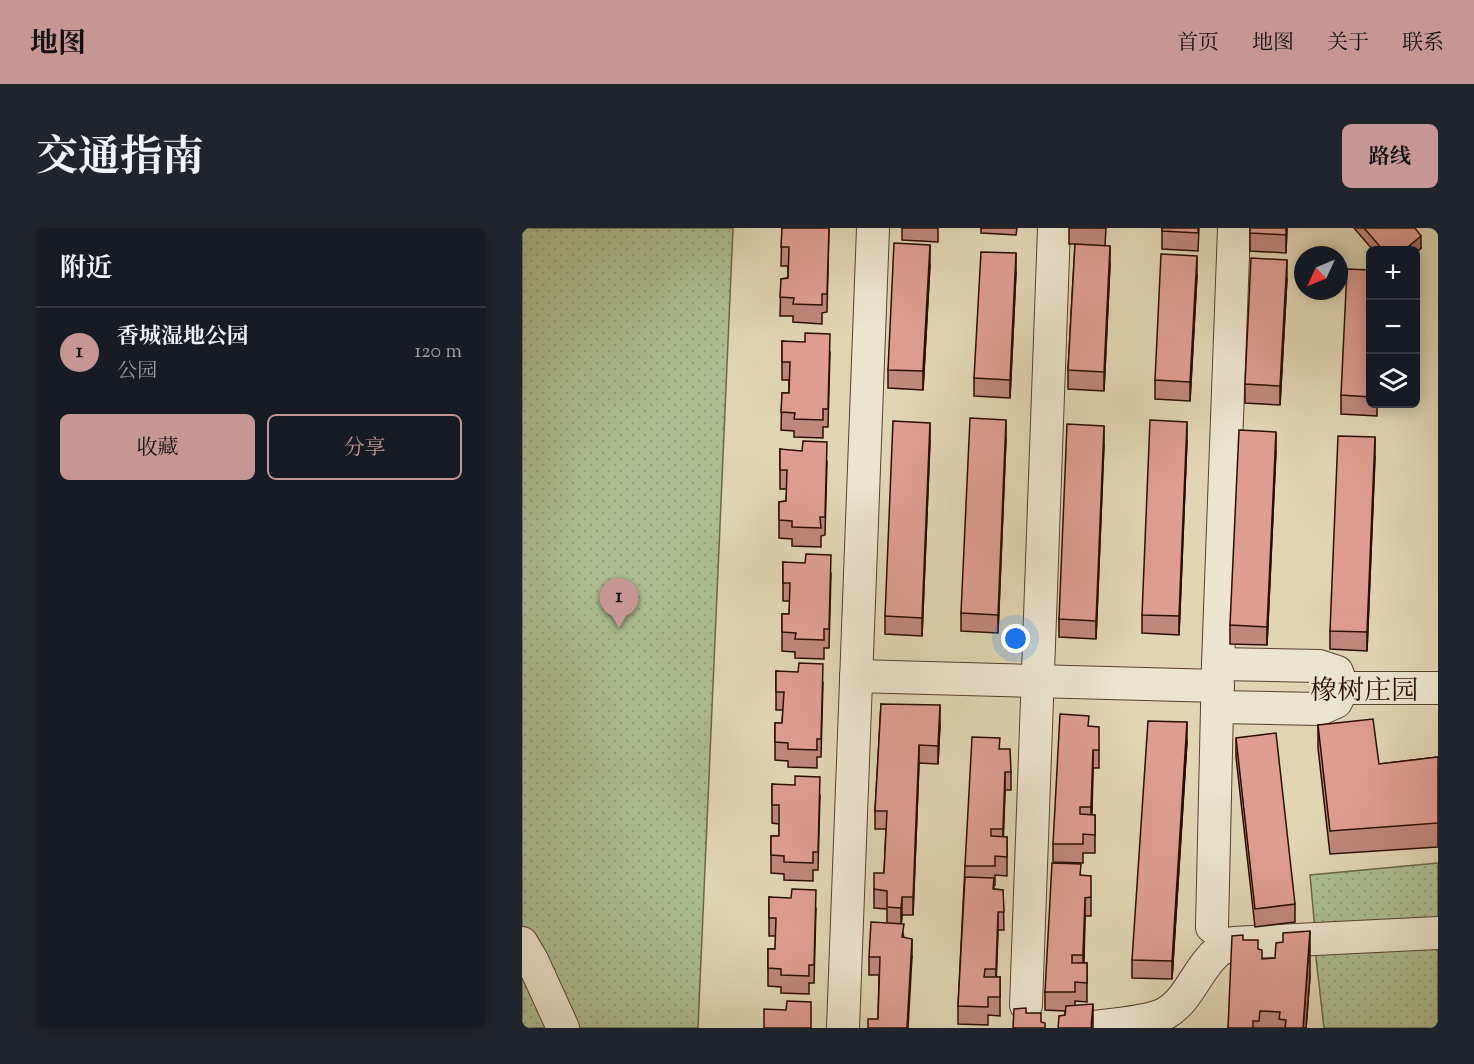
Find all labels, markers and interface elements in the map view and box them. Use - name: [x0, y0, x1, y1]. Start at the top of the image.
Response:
- text: 地图: [30, 25, 86, 65]
- text: 首页: [1177, 29, 1219, 59]
- text: 地图: [1252, 29, 1294, 59]
- text: 关于: [1327, 29, 1369, 59]
- text: 联系: [1402, 29, 1444, 59]
- button: 路线: [1342, 124, 1438, 188]
- text: 交通指南: [36, 130, 204, 190]
- north arrow: [1294, 246, 1348, 300]
- map controls: [1366, 246, 1420, 408]
- button: +: [1366, 246, 1420, 300]
- text: 附近: [60, 251, 112, 288]
- button: −: [1366, 300, 1420, 354]
- text: 香城湿地公园: [117, 322, 249, 354]
- text: 1: [76, 338, 83, 367]
- text: 120 m: [414, 338, 462, 367]
- button: layers: [1366, 354, 1420, 408]
- text: 公园: [117, 358, 157, 387]
- button: 收藏: [60, 414, 255, 480]
- button: 分享: [267, 414, 462, 480]
- pin: 1: [600, 578, 638, 628]
- your location: [1001, 624, 1030, 653]
- district label: 橡树庄园: [1310, 673, 1418, 712]

